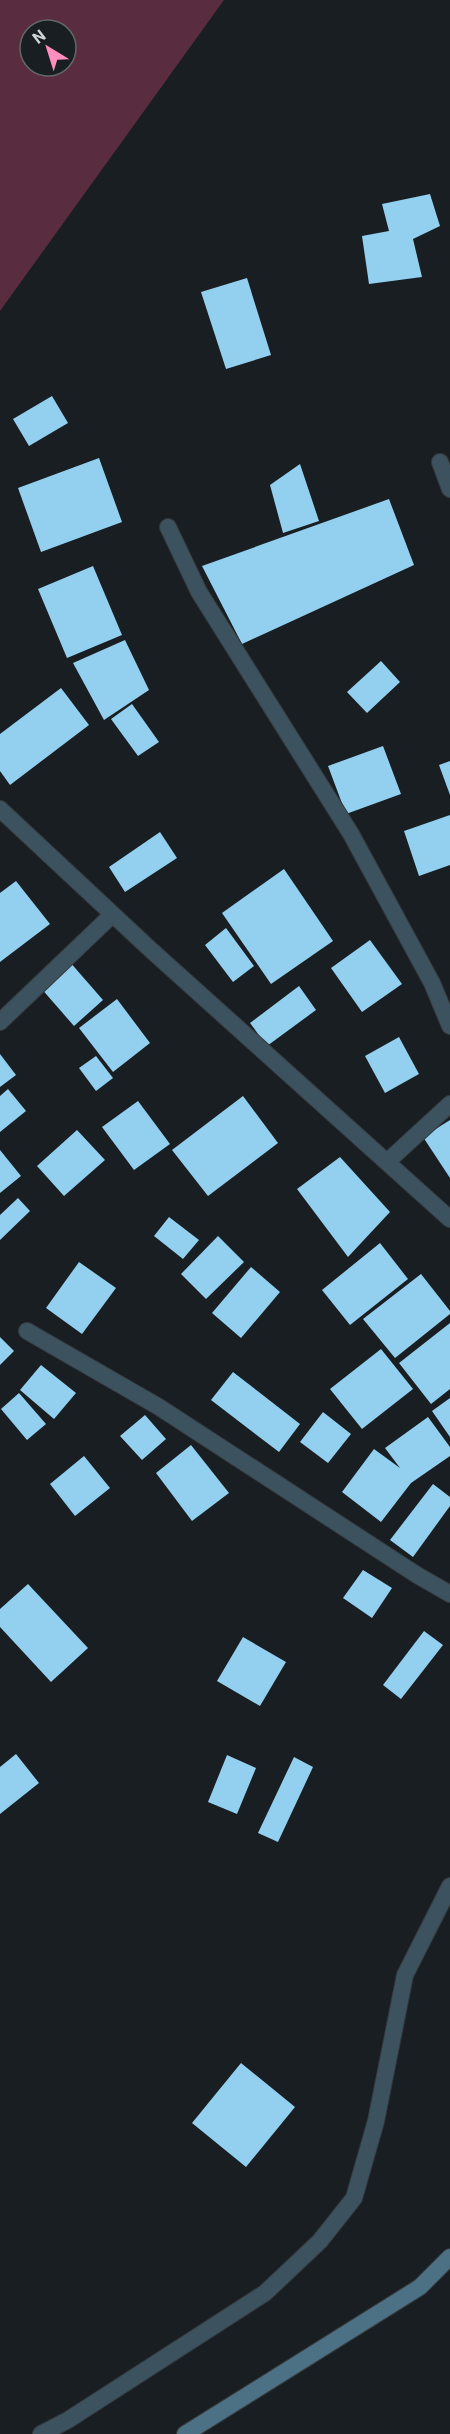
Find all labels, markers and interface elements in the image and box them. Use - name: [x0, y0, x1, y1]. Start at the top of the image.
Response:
- north arrow: [18, 18, 78, 78]
- text: N: [29, 26, 49, 48]

